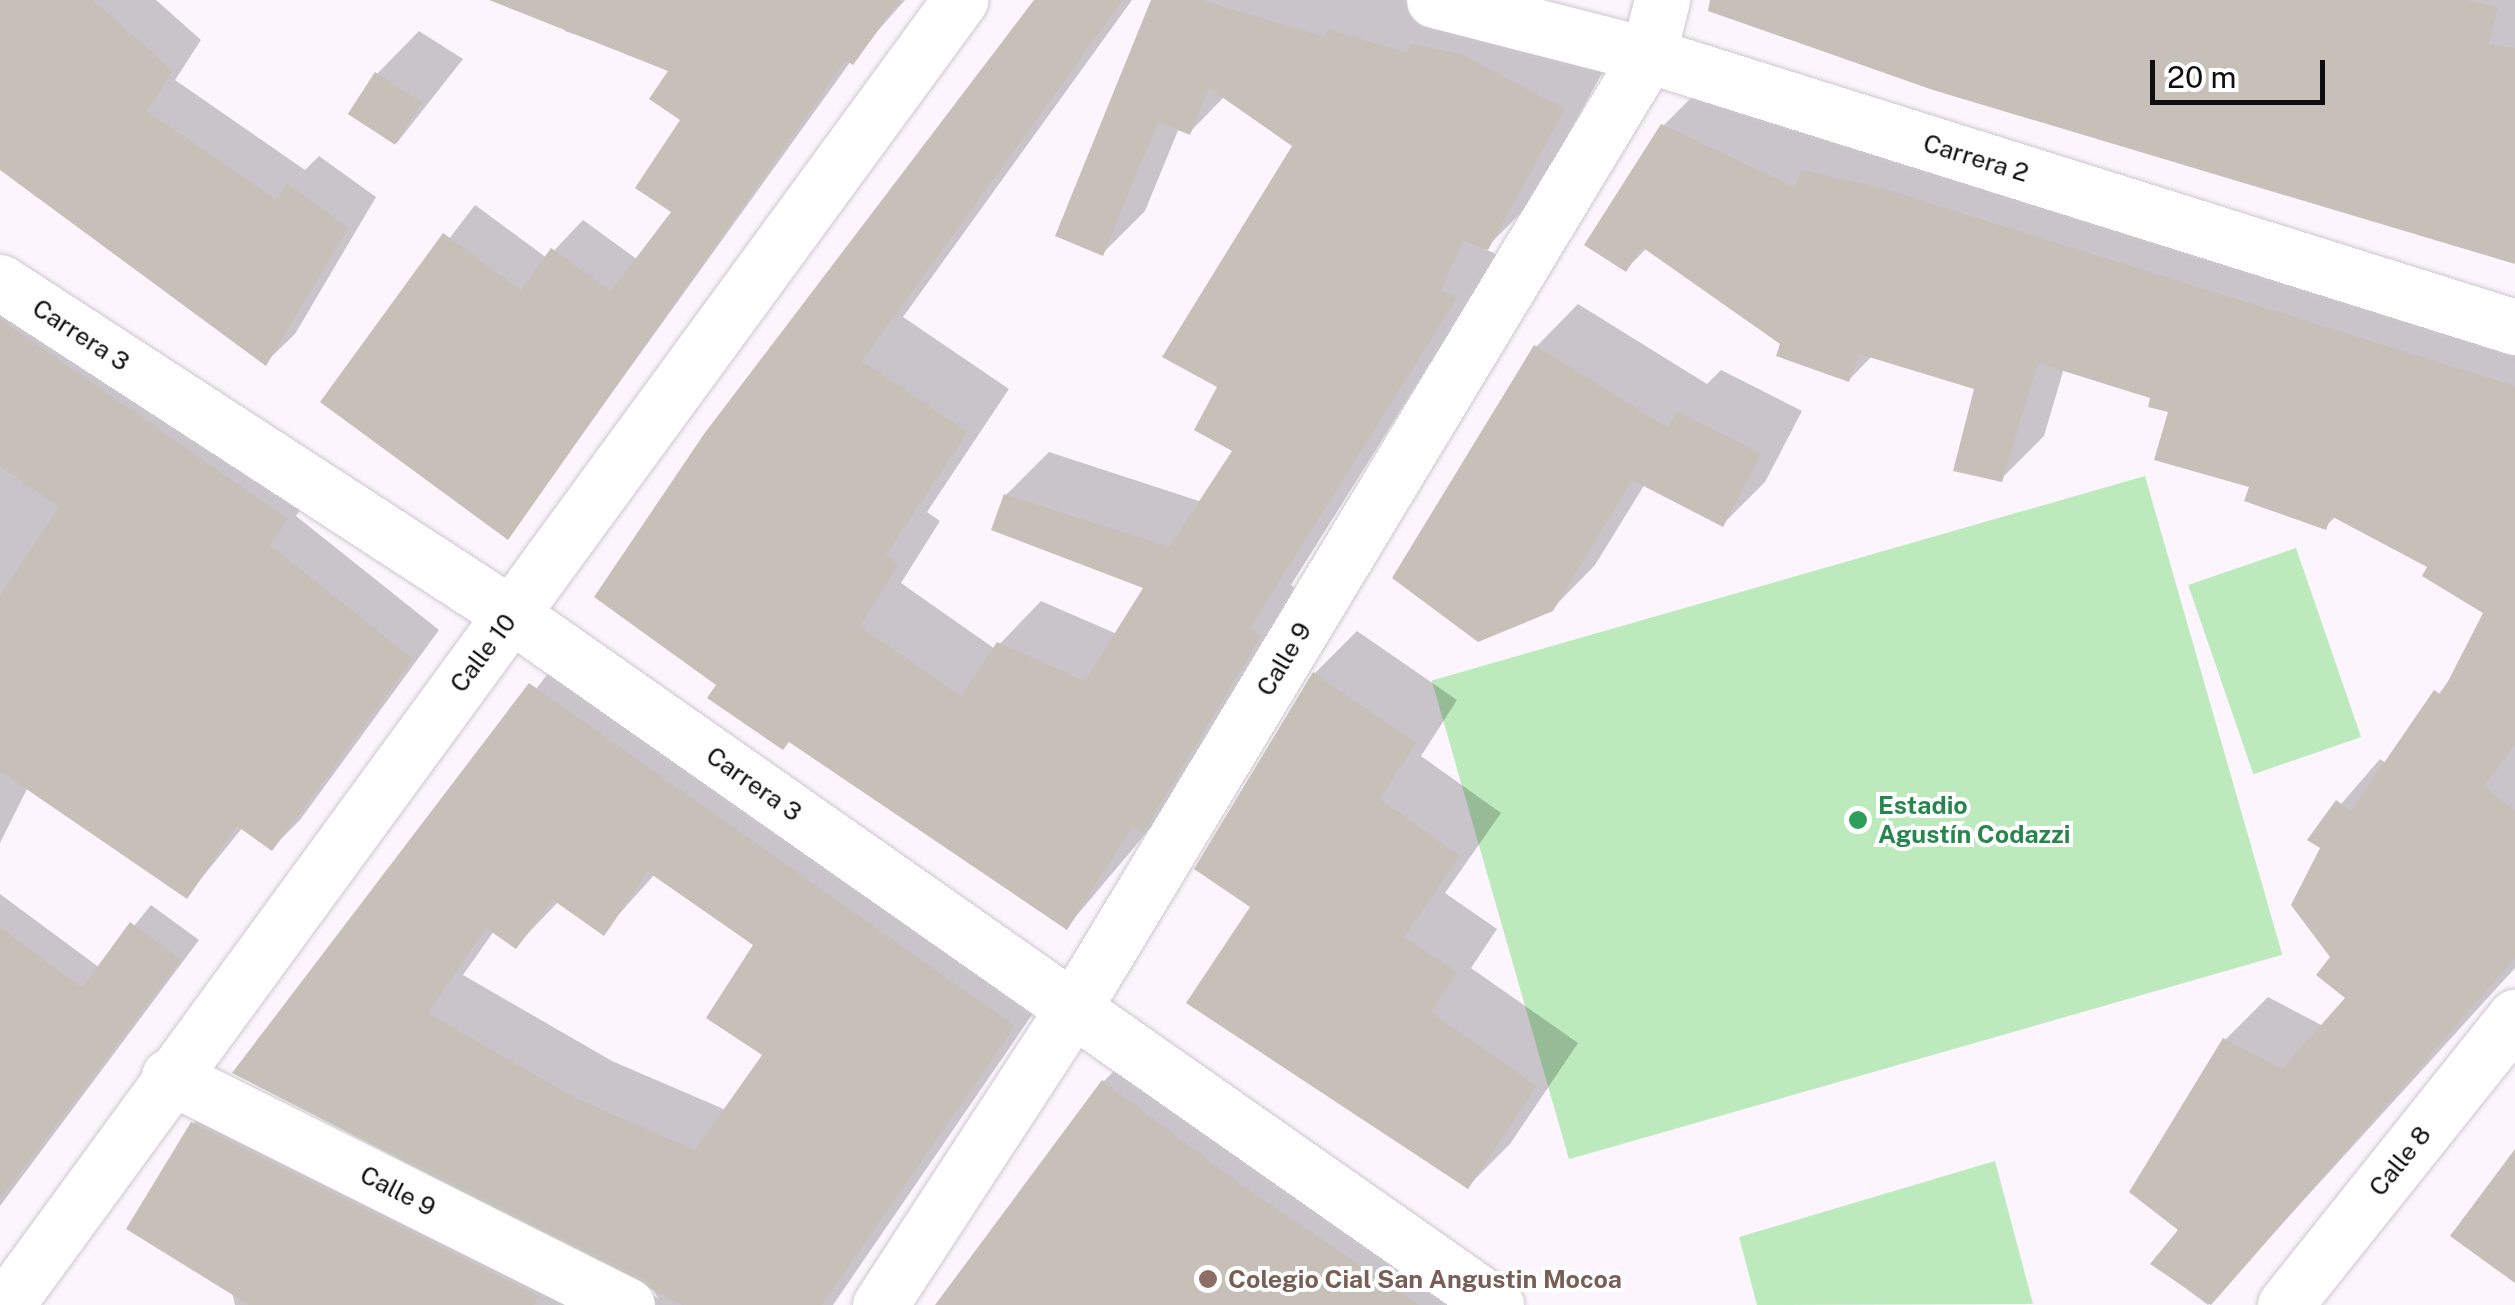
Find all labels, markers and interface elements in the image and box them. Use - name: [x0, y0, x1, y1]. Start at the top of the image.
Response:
- scale bar: [2155, 40, 2330, 102]
- text: 20 m: [2167, 59, 2236, 95]
- street label: Carrera 2: [1920, 128, 2032, 188]
- street label: Carrera 3: [27, 293, 135, 377]
- street label: Calle 10: [444, 608, 522, 698]
- street label: Calle 9: [1250, 617, 1318, 701]
- street label: Carrera 3: [701, 740, 807, 828]
- place label: Estadio Agustín Codazzi: [1878, 791, 2070, 850]
- marker: Estadio Agustín Codazzi: [1847, 809, 1869, 831]
- street label: Calle 8: [2363, 1120, 2437, 1202]
- street label: Calle 9: [355, 1159, 441, 1223]
- place label: Colegio Cial San Angustin Mocoa: [1228, 1264, 1622, 1294]
- marker: Colegio Cial San Angustin Mocoa: [1197, 1268, 1219, 1290]

